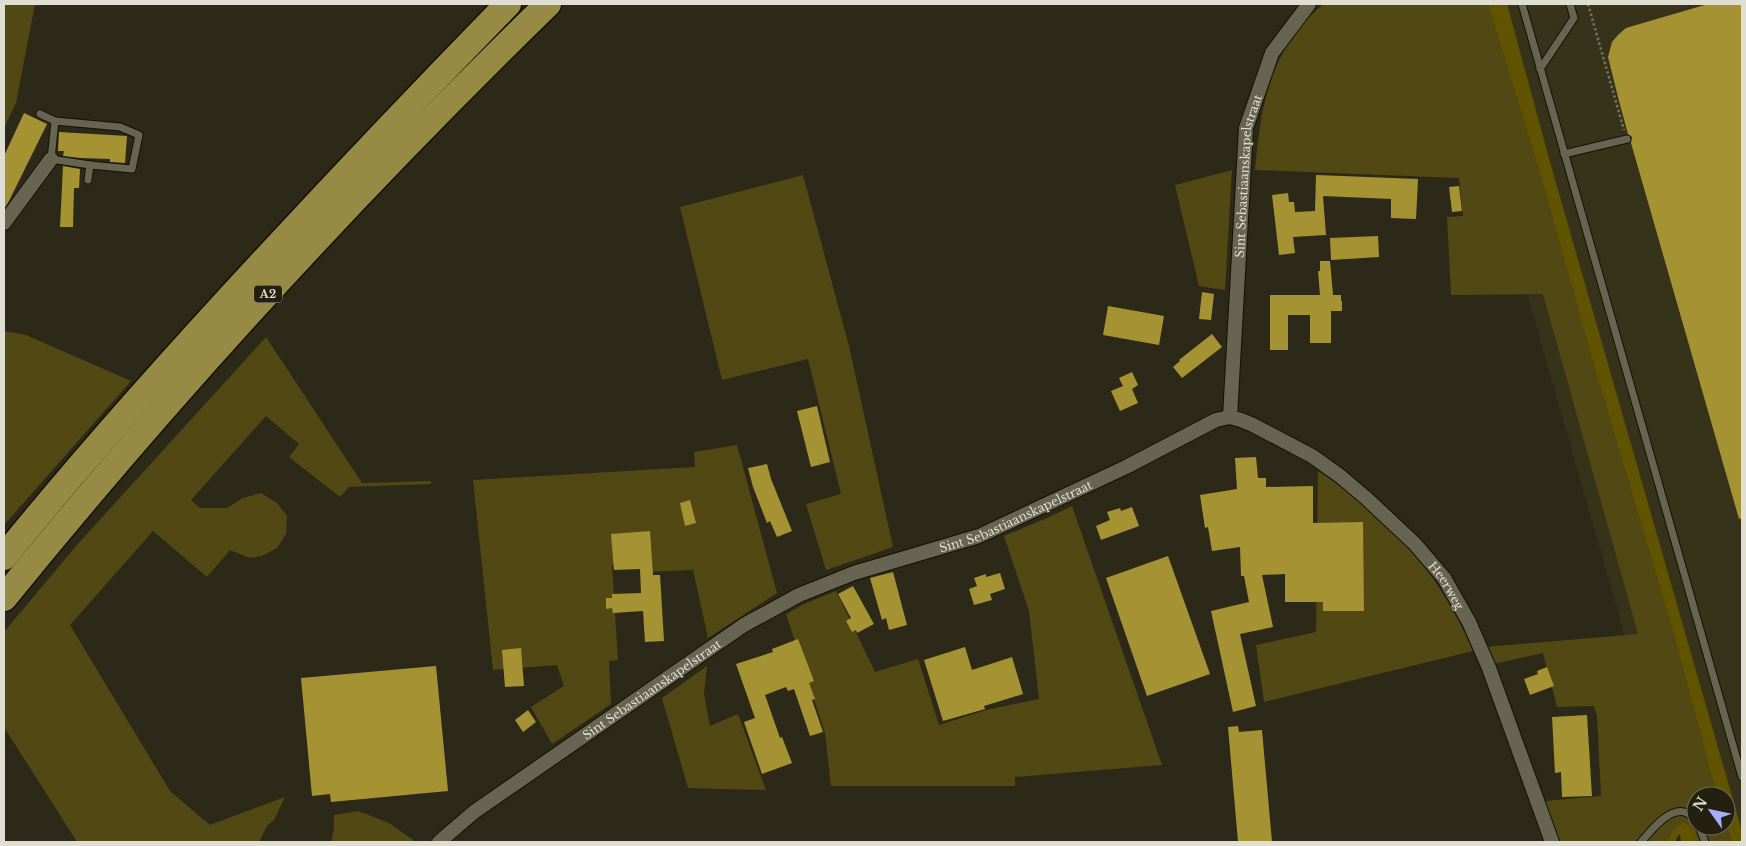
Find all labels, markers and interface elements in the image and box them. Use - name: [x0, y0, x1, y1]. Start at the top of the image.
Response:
- street label: Sint Sebastiaanskapelstraat: [1231, 92, 1265, 258]
- road number: A2: [254, 286, 282, 302]
- street label: Sint Sebastiaanskapelstraat: [937, 476, 1095, 555]
- street label: Heerweg: [1426, 558, 1468, 613]
- street label: Sint Sebastiaanskapelstraat: [579, 636, 724, 742]
- north arrow: [1686, 786, 1736, 836]
- text: N: [1689, 793, 1711, 814]

